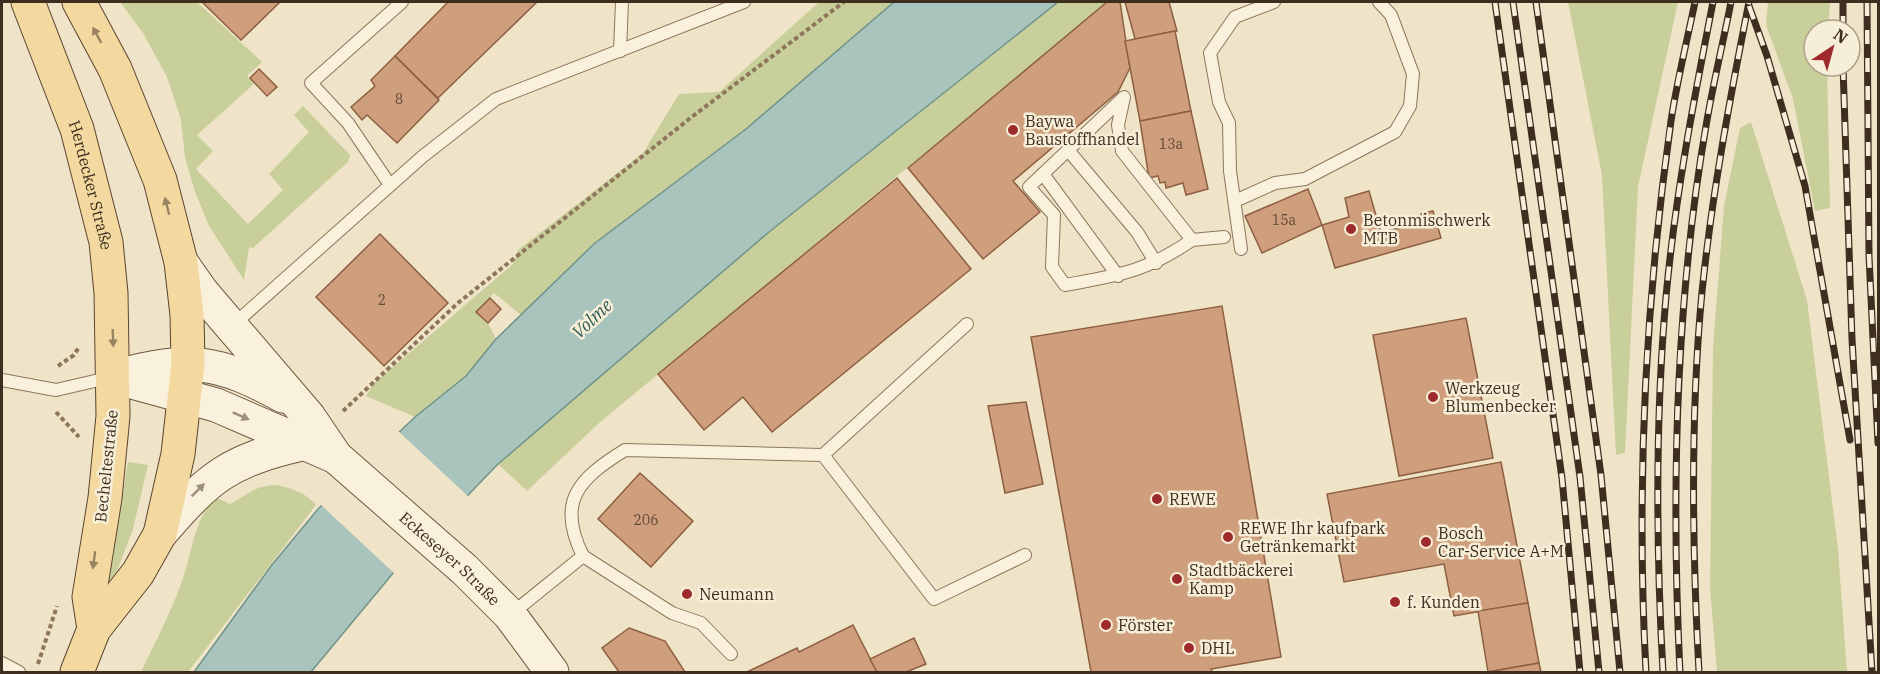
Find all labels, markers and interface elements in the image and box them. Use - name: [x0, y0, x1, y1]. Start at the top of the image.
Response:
- north arrow: [1802, 18, 1862, 78]
- text: N: [1830, 24, 1852, 48]
- one-way arrow: [92, 27, 102, 44]
- house number: 8: [395, 90, 403, 108]
- place label: Baywa Baustoffhandel: [1025, 111, 1140, 149]
- street label: Herdecker Straße: [65, 117, 117, 251]
- marker: Baywa Baustoffhandel: [1006, 123, 1020, 137]
- house number: 13a: [1159, 135, 1184, 153]
- one-way arrow: [161, 197, 171, 215]
- place label: Betonmischwerk MTB: [1363, 210, 1491, 248]
- house number: 15a: [1272, 211, 1297, 229]
- marker: Betonmischwerk MTB: [1344, 222, 1358, 236]
- house number: 2: [378, 291, 386, 309]
- water label: Volme: [567, 294, 617, 343]
- one-way arrow: [108, 329, 118, 348]
- place label: Werkzeug Blumenbecker: [1445, 378, 1556, 416]
- marker: Werkzeug Blumenbecker: [1426, 390, 1440, 404]
- street label: Becheltestraße: [90, 409, 122, 523]
- one-way arrow: [232, 411, 249, 420]
- one-way arrow: [191, 484, 205, 498]
- place label: REWE: [1169, 489, 1216, 509]
- marker: REWE: [1150, 492, 1164, 506]
- street label: Eckeseyer Straße: [395, 507, 505, 610]
- house number: 206: [633, 511, 659, 529]
- place label: REWE Ihr kaufpark Getränkemarkt: [1240, 518, 1386, 556]
- place label: Bosch Car-Service A+M: [1438, 523, 1564, 561]
- marker: REWE Ihr kaufpark Getränkemarkt: [1221, 530, 1235, 544]
- marker: Bosch Car-Service A+M: [1419, 535, 1433, 549]
- one-way arrow: [90, 551, 99, 570]
- place label: Stadtbäckerei Kamp: [1189, 560, 1293, 598]
- marker: Stadtbäckerei Kamp: [1170, 572, 1184, 586]
- place label: Neumann: [699, 584, 774, 604]
- marker: Neumann: [680, 587, 694, 601]
- place label: f. Kunden: [1407, 592, 1480, 612]
- marker: f. Kunden: [1388, 595, 1402, 609]
- place label: Förster: [1118, 615, 1173, 635]
- marker: Förster: [1099, 618, 1113, 632]
- place label: DHL: [1201, 638, 1234, 658]
- marker: DHL: [1182, 641, 1196, 655]

